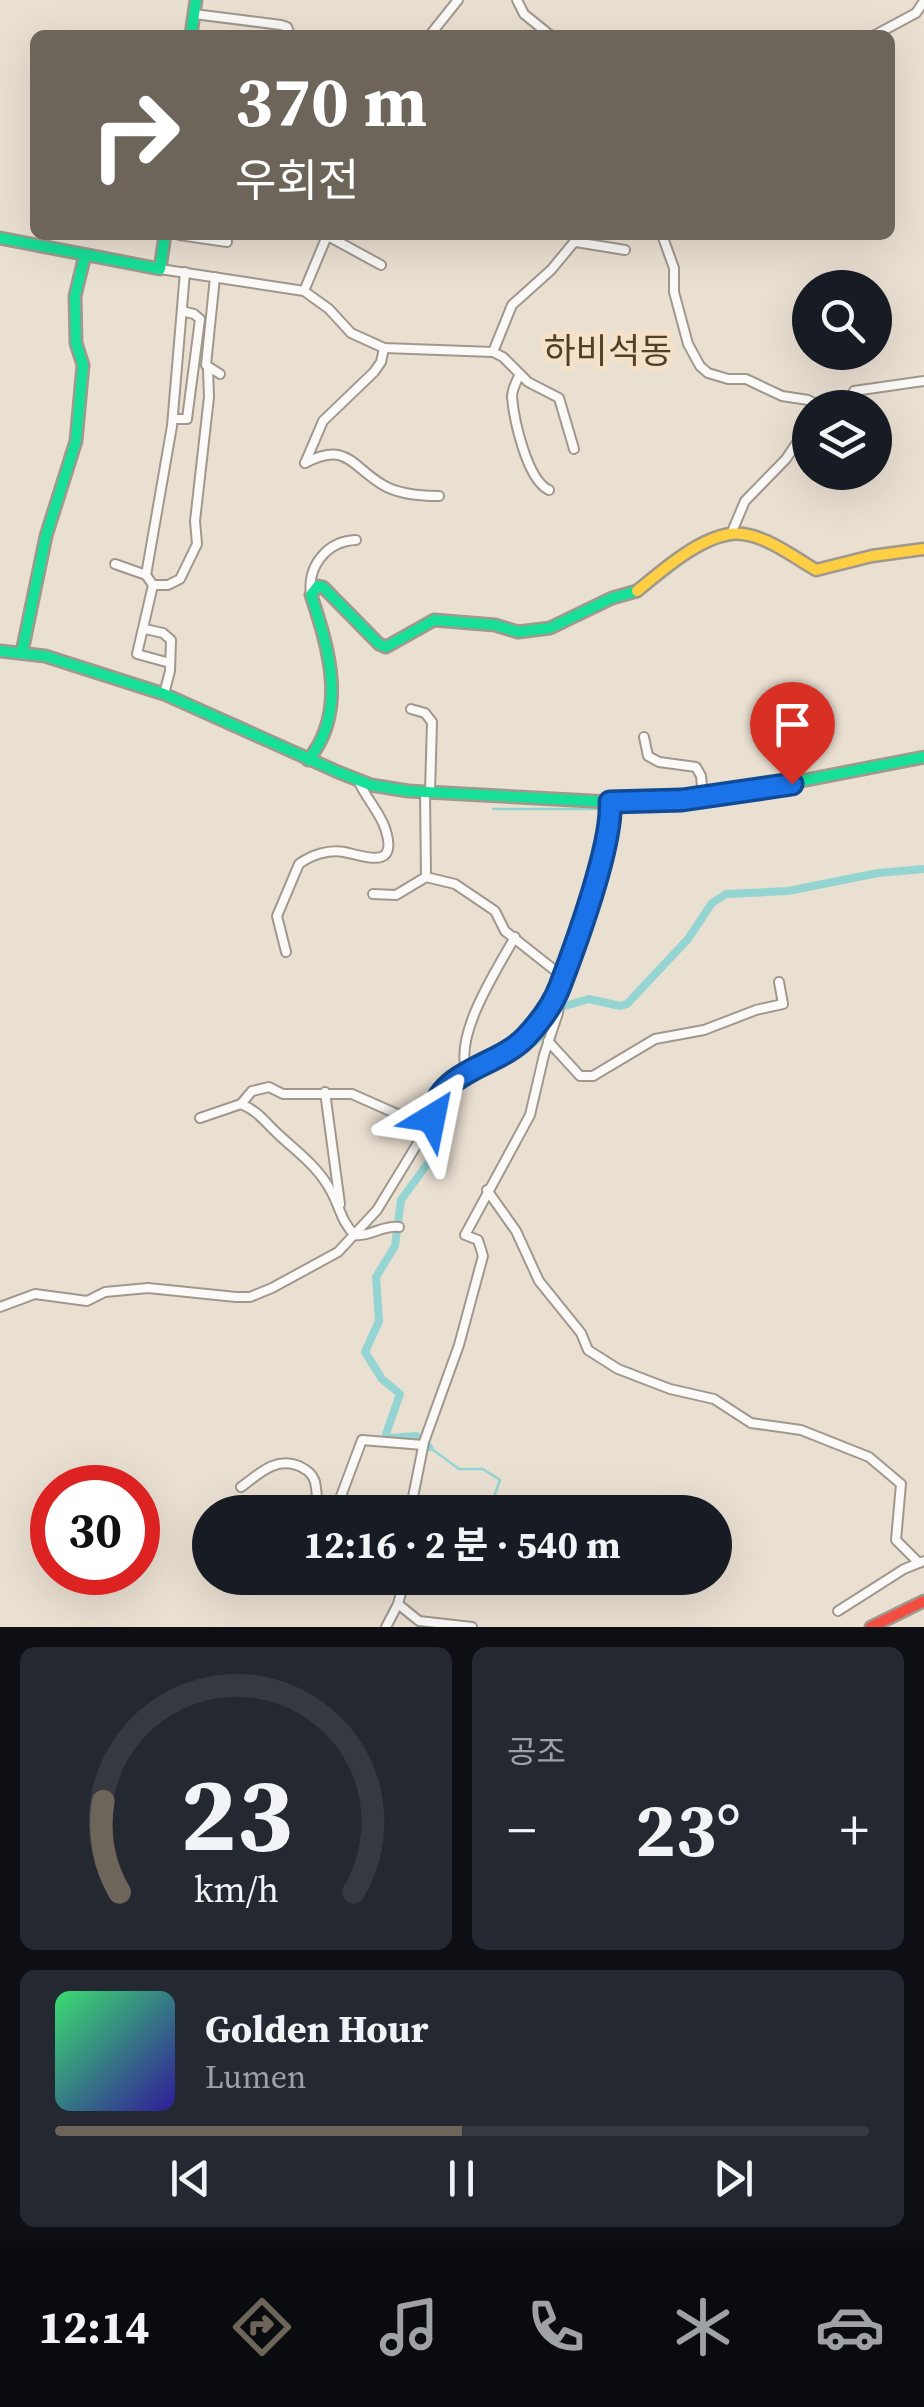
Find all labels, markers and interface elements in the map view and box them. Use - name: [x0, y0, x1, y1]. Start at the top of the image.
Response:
- text: 370 m: [235, 53, 427, 149]
- icon: right: [70, 70, 200, 200]
- text: 우회전: [235, 149, 359, 211]
- map controls: [792, 270, 892, 490]
- button: search: [792, 270, 892, 370]
- district label: 하비석동: [544, 327, 672, 375]
- button: layers: [792, 390, 892, 490]
- pin: [750, 682, 835, 785]
- icon: arrive: [765, 697, 820, 752]
- position arrow: [380, 1066, 484, 1170]
- speed limit sign: 30: [30, 1465, 160, 1595]
- text: 12:16 · 2 분 · 540 m: [303, 1519, 621, 1571]
- text: 공조: [507, 1730, 566, 1774]
- text: 23: [180, 1742, 292, 1885]
- text: 23°: [635, 1778, 741, 1881]
- text: −: [507, 1792, 536, 1867]
- text: +: [840, 1792, 869, 1867]
- text: km/h: [193, 1865, 279, 1914]
- text: Golden Hour: [205, 2003, 428, 2055]
- text: Lumen: [205, 2055, 307, 2099]
- icon: previous: [163, 2151, 218, 2206]
- icon: pause: [434, 2151, 489, 2206]
- icon: next: [706, 2151, 761, 2206]
- icon: directions: [227, 2292, 297, 2362]
- icon: music: [374, 2292, 444, 2362]
- icon: phone: [521, 2292, 591, 2362]
- icon: climate: [668, 2292, 738, 2362]
- icon: car: [815, 2292, 885, 2362]
- text: 12:14: [39, 2296, 150, 2358]

